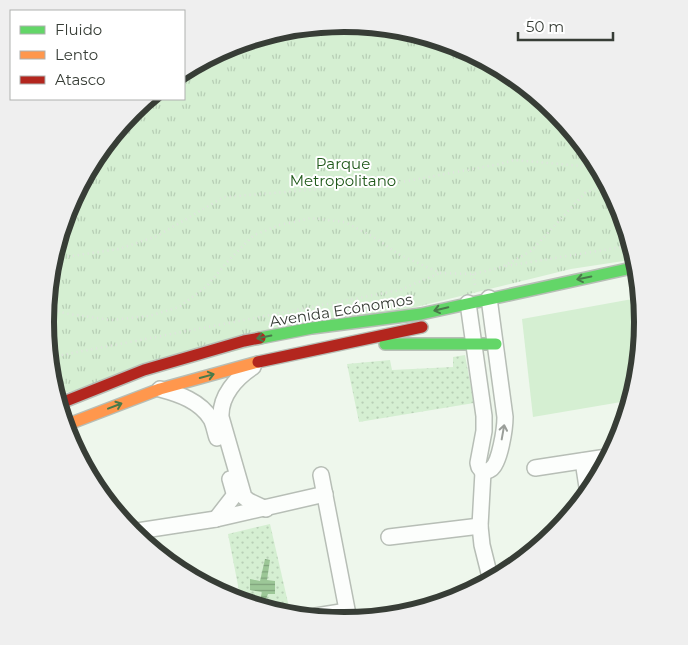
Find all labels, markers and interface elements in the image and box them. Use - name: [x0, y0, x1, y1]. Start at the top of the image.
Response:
- legend: [10, 10, 185, 100]
- scale bar: [518, 10, 613, 42]
- text: 50 m: [526, 17, 564, 36]
- text: Fluido: [55, 20, 102, 39]
- text: Lento: [55, 45, 98, 64]
- text: Atasco: [55, 70, 105, 89]
- park label: Parque Metropolitano: [290, 154, 396, 190]
- one-way arrow: [577, 273, 593, 283]
- street label: Avenida Ecónomos: [268, 289, 414, 331]
- one-way arrow: [434, 305, 450, 314]
- one-way arrow: [256, 333, 272, 343]
- one-way arrow: [199, 371, 215, 380]
- one-way arrow: [107, 401, 122, 411]
- one-way arrow: [499, 424, 509, 440]

